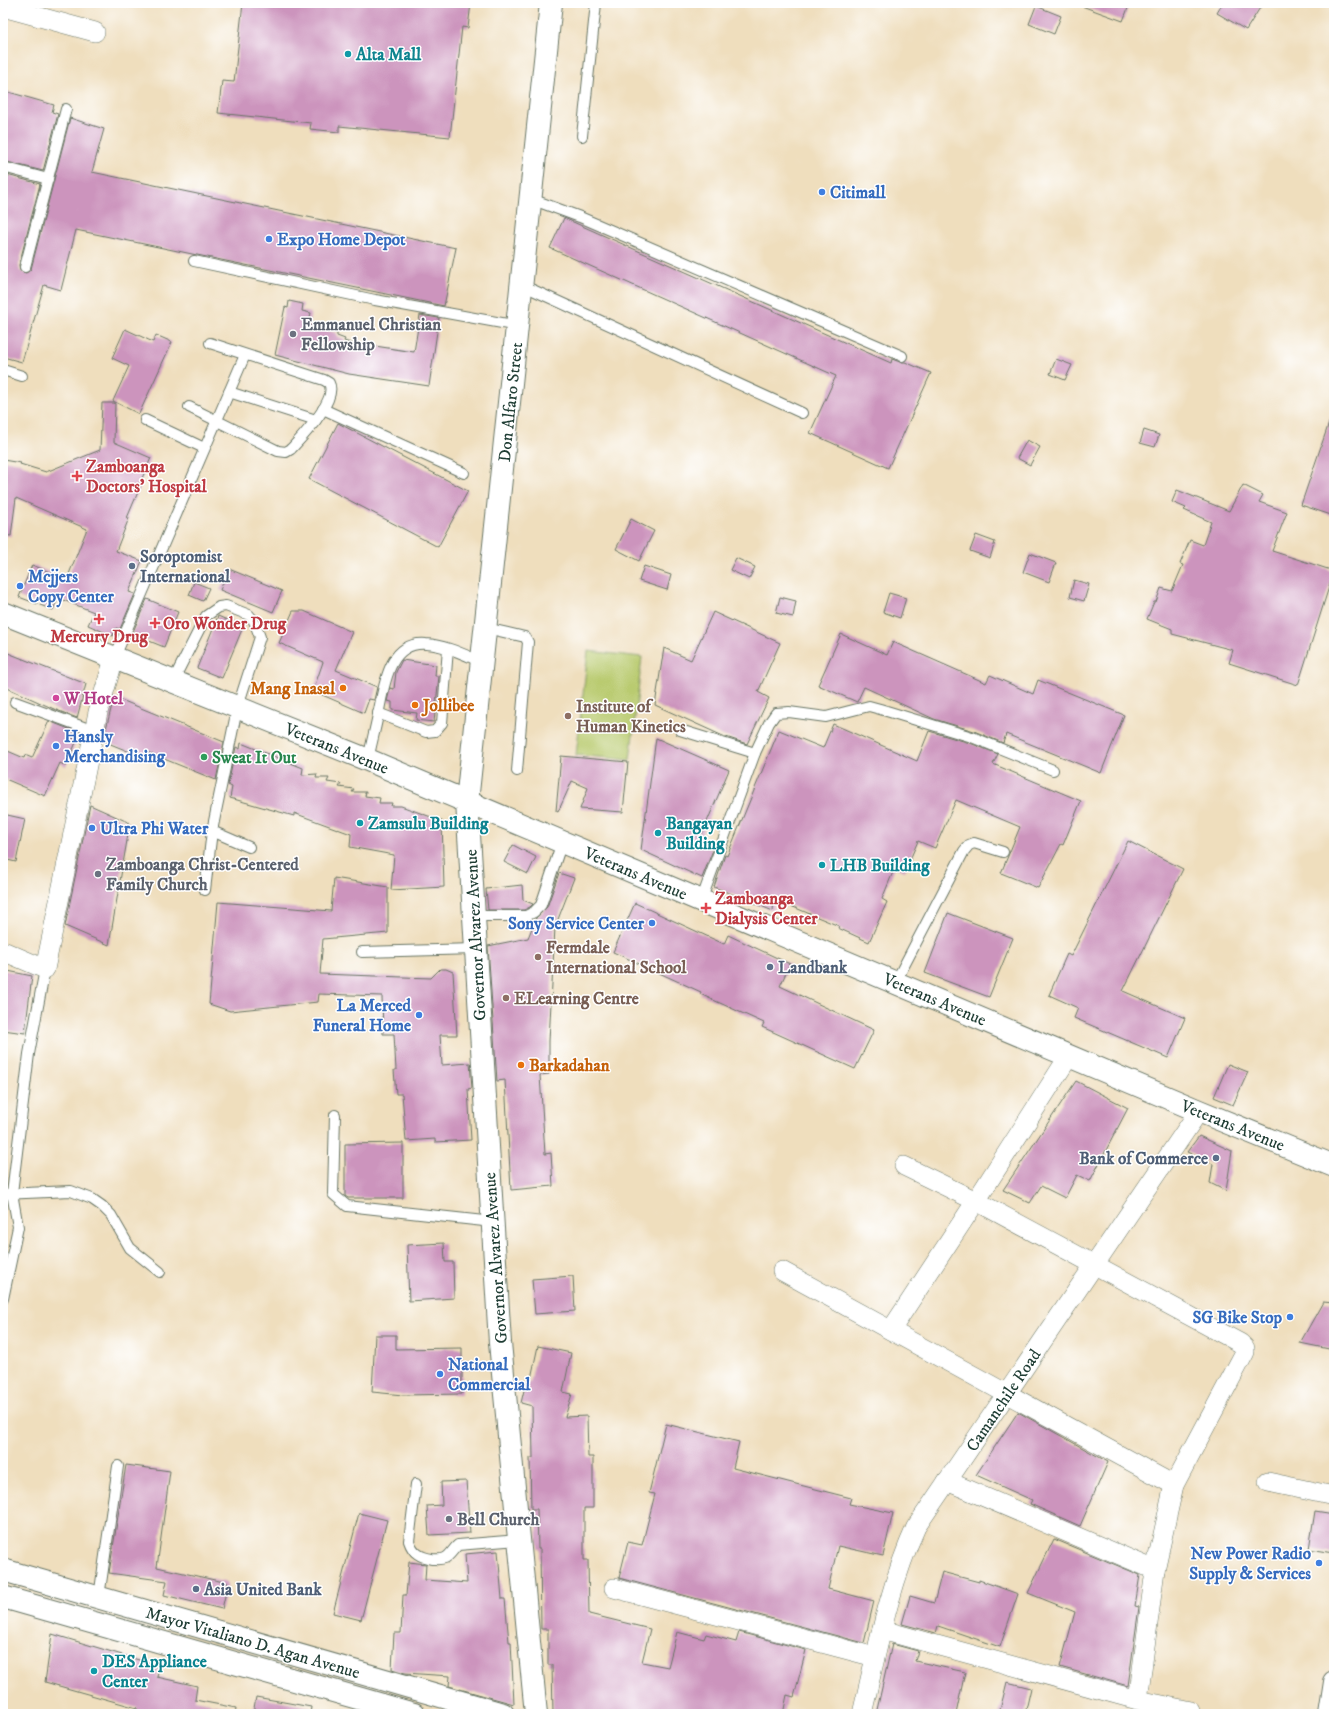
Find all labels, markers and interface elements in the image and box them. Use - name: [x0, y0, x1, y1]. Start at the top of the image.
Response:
- place label: Alta Mall: [355, 44, 422, 66]
- marker: Alta Mall: [343, 49, 353, 59]
- place label: Citimall: [830, 182, 886, 204]
- marker: Citimall: [817, 187, 827, 197]
- place label: Expo Home Depot: [277, 229, 406, 251]
- marker: Expo Home Depot: [264, 234, 274, 244]
- place label: Emmanuel Christian Fellowship: [301, 314, 441, 356]
- marker: Emmanuel Christian Fellowship: [288, 329, 298, 339]
- street label: Don Alfaro Street: [494, 341, 528, 463]
- place label: Zamboanga Doctors' Hospital: [86, 456, 207, 498]
- marker: Zamboanga Doctors' Hospital: [71, 470, 83, 482]
- place label: Soroptomist International: [140, 546, 231, 588]
- marker: Soroptomist International: [127, 561, 137, 571]
- place label: Mcjjers Copy Center: [28, 566, 114, 608]
- marker: Mcjjers Copy Center: [15, 581, 25, 591]
- place label: Oro Wonder Drug: [163, 613, 287, 635]
- marker: Mercury Drug: [94, 614, 104, 624]
- marker: Oro Wonder Drug: [150, 618, 160, 628]
- place label: Mercury Drug: [50, 626, 149, 648]
- place label: Mang Inasal: [250, 678, 336, 700]
- marker: Mang Inasal: [338, 683, 348, 693]
- place label: W Hotel: [63, 688, 124, 710]
- marker: W Hotel: [51, 693, 61, 703]
- place label: Jollibee: [421, 695, 474, 717]
- place label: Institute of Human Kinetics: [576, 696, 686, 738]
- marker: Jollibee: [410, 700, 420, 710]
- marker: Institute of Human Kinetics: [563, 711, 573, 721]
- street label: Veterans Avenue: [281, 718, 392, 780]
- place label: Hansly Merchandising: [64, 726, 166, 768]
- marker: Hansly Merchandising: [51, 741, 61, 751]
- place label: Sweat It Out: [212, 747, 297, 769]
- marker: Sweat It Out: [199, 752, 209, 762]
- place label: Zamsulu Building: [368, 813, 489, 835]
- place label: Bangayan Building: [666, 813, 733, 855]
- place label: Ultra Phi Water: [100, 818, 209, 840]
- marker: Zamsulu Building: [355, 818, 365, 828]
- marker: Ultra Phi Water: [87, 823, 97, 833]
- marker: Bangayan Building: [653, 828, 663, 838]
- street label: Veterans Avenue: [580, 842, 691, 906]
- street label: Governor Alvarez Avenue: [461, 849, 491, 1021]
- place label: Zamboanga Christ-Centered Family Church: [106, 854, 299, 896]
- place label: LHB Building: [830, 855, 930, 877]
- marker: LHB Building: [817, 860, 827, 870]
- marker: Zamboanga Christ-Centered Family Church: [93, 869, 103, 879]
- place label: Zamboanga Dialysis Center: [715, 888, 818, 930]
- marker: Zamboanga Dialysis Center: [700, 902, 712, 914]
- place label: Sony Service Center: [508, 913, 645, 935]
- marker: Sony Service Center: [647, 918, 657, 928]
- place label: Fermdale International School: [546, 937, 687, 979]
- marker: Fermdale International School: [533, 952, 543, 962]
- place label: Landbank: [778, 957, 848, 979]
- marker: Landbank: [765, 962, 775, 972]
- street label: Veterans Avenue: [879, 968, 990, 1032]
- place label: ELearning Centre: [514, 988, 639, 1010]
- marker: ELearning Centre: [501, 993, 511, 1003]
- place label: La Merced Funeral Home: [313, 995, 412, 1037]
- marker: La Merced Funeral Home: [414, 1010, 424, 1020]
- place label: Barkadahan: [529, 1055, 610, 1077]
- marker: Barkadahan: [516, 1060, 526, 1070]
- street label: Veterans Avenue: [1177, 1095, 1288, 1157]
- place label: Bank of Commerce: [1079, 1148, 1208, 1170]
- marker: Bank of Commerce: [1211, 1153, 1221, 1163]
- street label: Governor Alvarez Avenue: [479, 1171, 513, 1344]
- place label: SG Bike Stop: [1192, 1307, 1282, 1329]
- marker: SG Bike Stop: [1285, 1312, 1295, 1322]
- street label: Camanchile Road: [961, 1345, 1046, 1456]
- place label: National Commercial: [448, 1354, 531, 1396]
- marker: National Commercial: [435, 1369, 445, 1379]
- place label: Bell Church: [457, 1509, 540, 1531]
- marker: Bell Church: [444, 1514, 454, 1524]
- place label: New Power Radio Supply & Services: [1189, 1543, 1311, 1585]
- marker: New Power Radio Supply & Services: [1314, 1558, 1324, 1568]
- place label: Asia United Bank: [203, 1579, 322, 1601]
- marker: Asia United Bank: [191, 1584, 201, 1594]
- street label: Mayor Vitaliano D. Agan Avenue: [143, 1602, 362, 1684]
- place label: DES Appliance Center: [102, 1651, 207, 1693]
- marker: DES Appliance Center: [89, 1666, 99, 1676]

